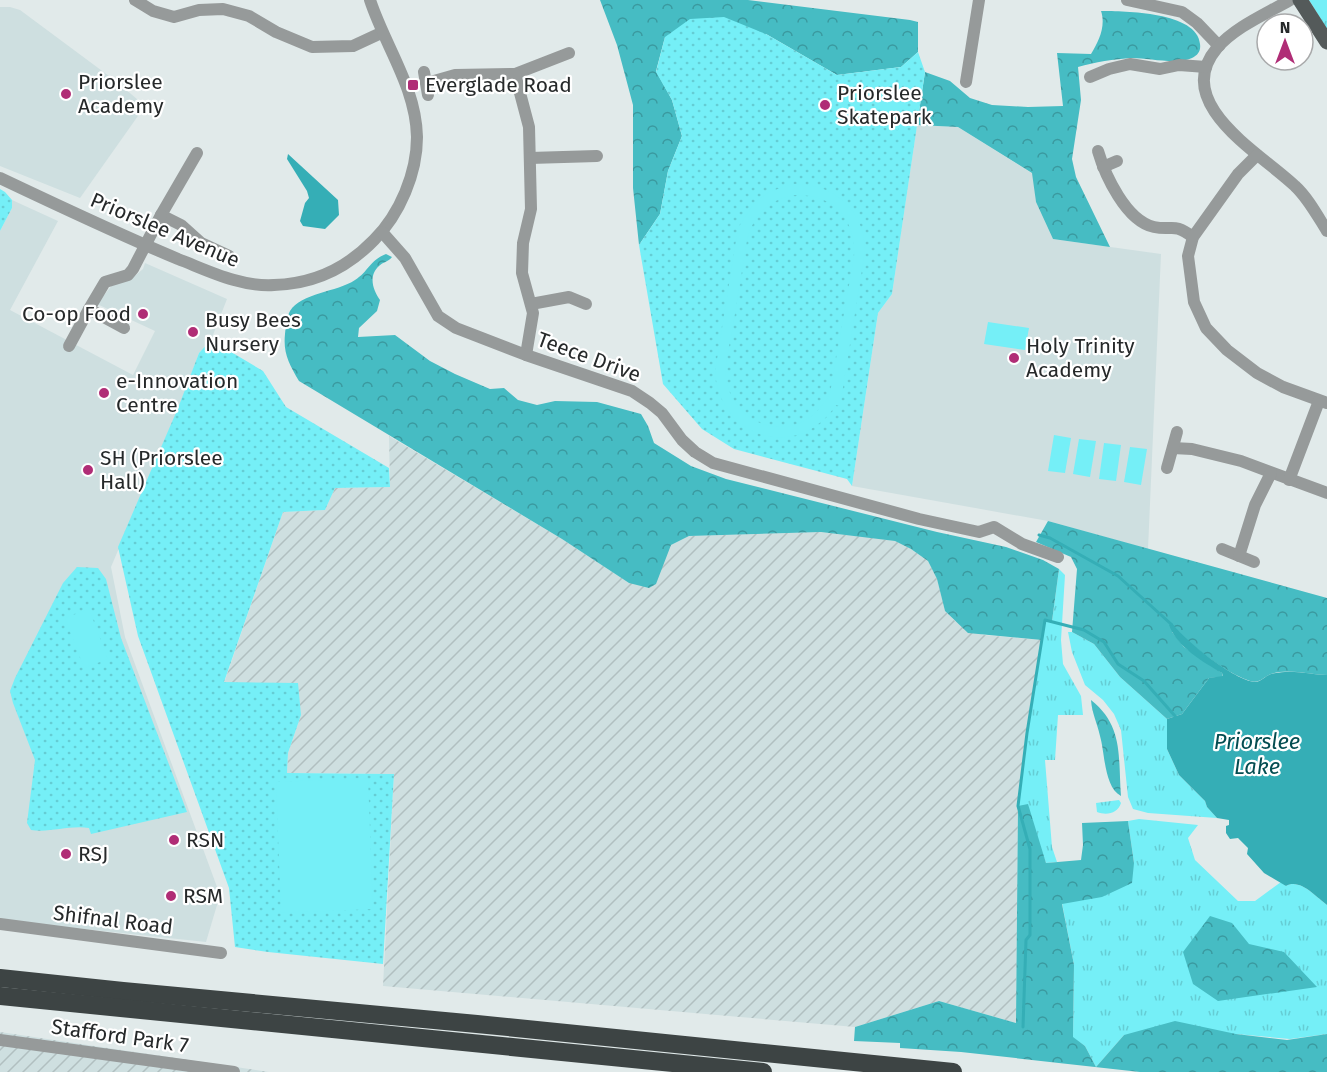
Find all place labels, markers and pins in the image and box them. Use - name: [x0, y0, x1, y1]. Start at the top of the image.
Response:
- place label: Priorslee Academy: [78, 69, 164, 119]
- place label: Everglade Road: [425, 72, 572, 98]
- marker: Everglade Road: [406, 78, 420, 92]
- place label: Priorslee Skatepark: [837, 80, 932, 130]
- marker: Priorslee Academy: [59, 87, 73, 101]
- marker: Priorslee Skatepark: [818, 98, 832, 112]
- place label: Co-op Food: [22, 301, 131, 327]
- marker: Co-op Food: [136, 307, 150, 321]
- place label: Busy Bees Nursery: [205, 307, 301, 357]
- marker: Busy Bees Nursery: [186, 325, 200, 339]
- place label: Holy Trinity Academy: [1026, 333, 1135, 383]
- marker: Holy Trinity Academy: [1007, 351, 1021, 365]
- place label: e-Innovation Centre: [116, 368, 238, 418]
- marker: e-Innovation Centre: [97, 386, 111, 400]
- place label: SH (Priorslee Hall): [100, 445, 223, 495]
- marker: SH (Priorslee Hall): [81, 463, 95, 477]
- place label: RSN: [186, 827, 224, 853]
- marker: RSN: [167, 833, 181, 847]
- place label: RSJ: [78, 841, 108, 867]
- marker: RSJ: [59, 847, 73, 861]
- place label: RSM: [183, 883, 223, 909]
- marker: RSM: [164, 889, 178, 903]

